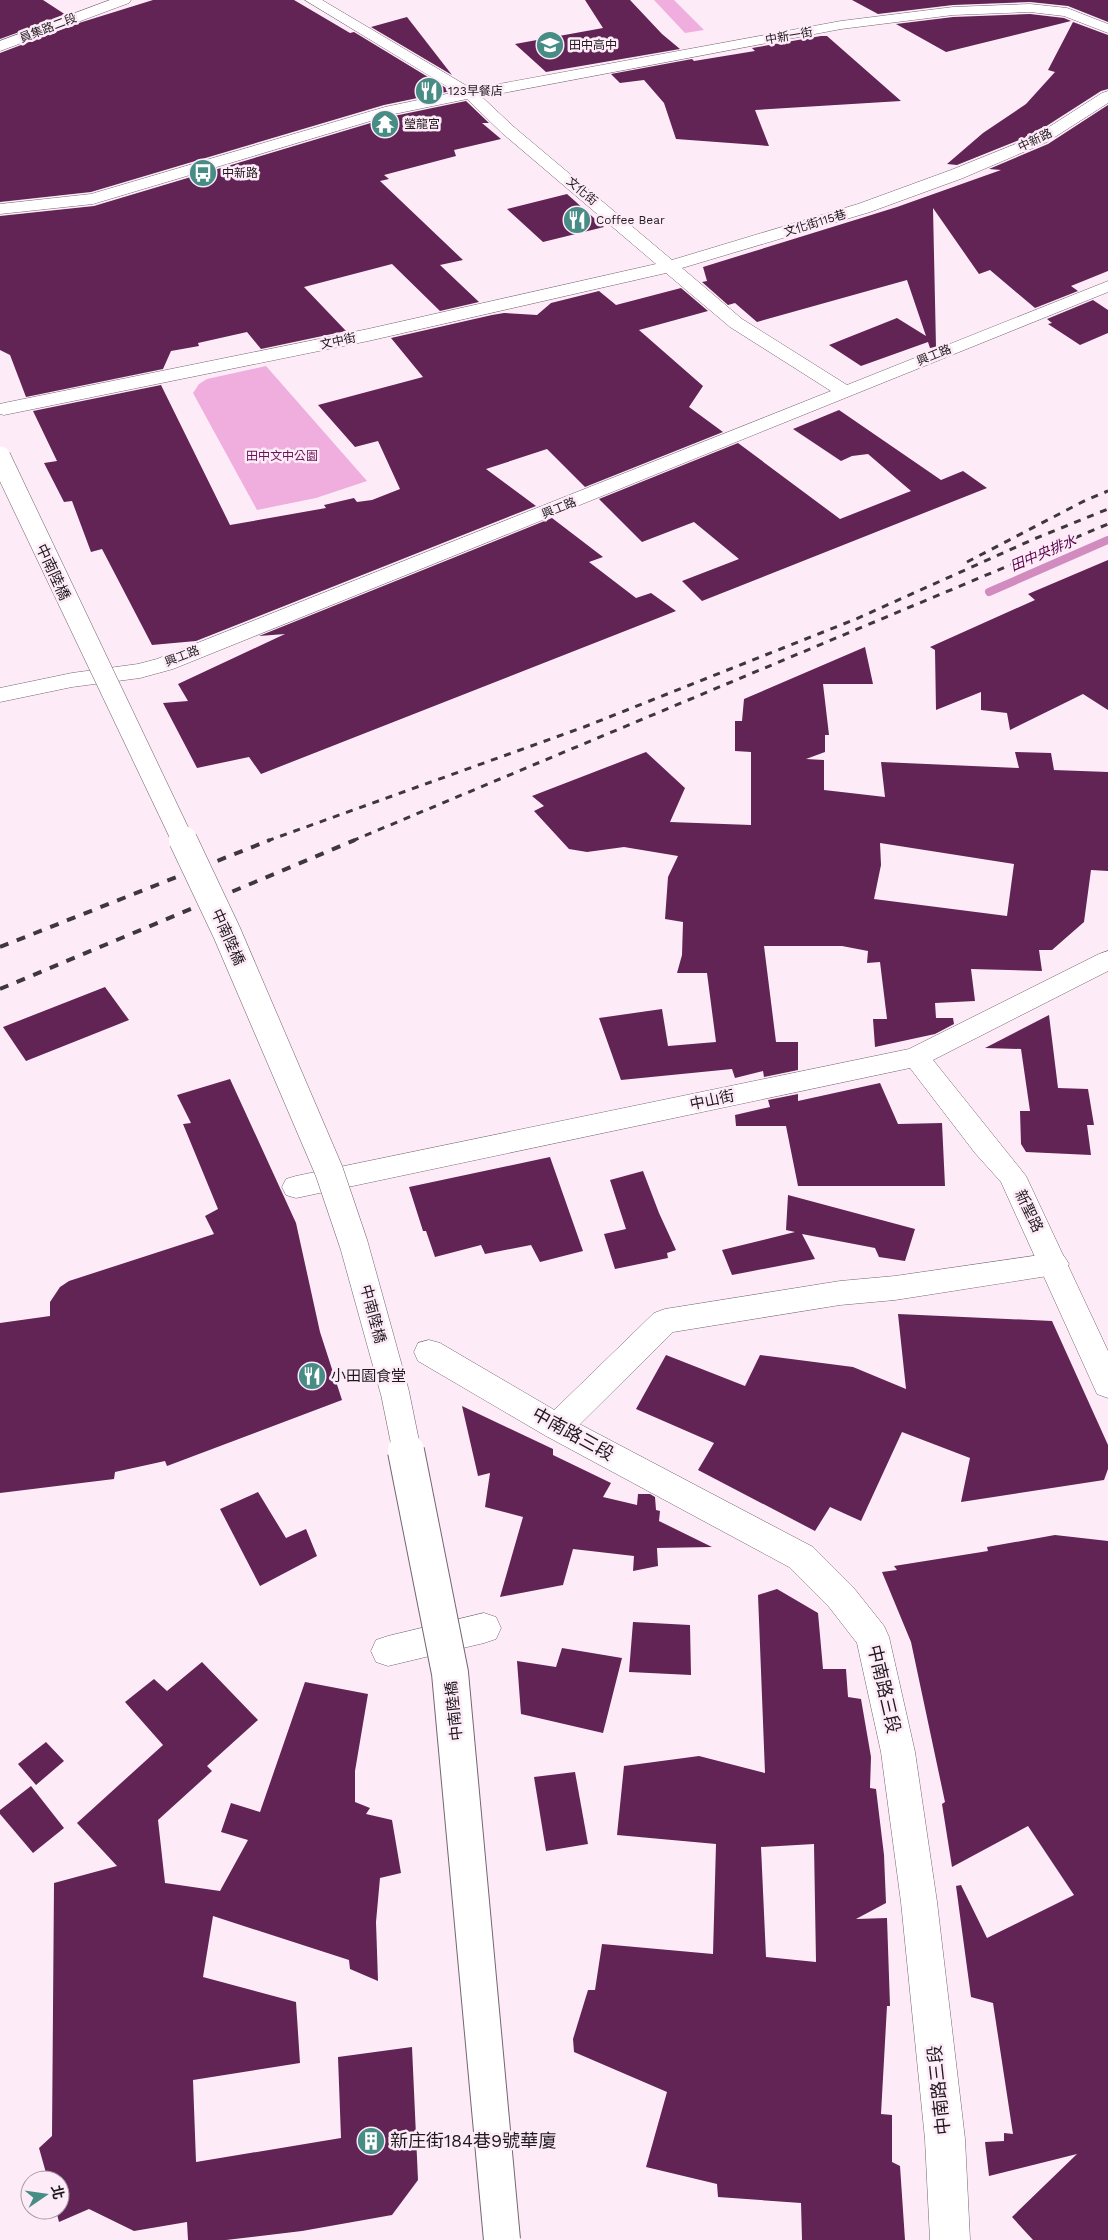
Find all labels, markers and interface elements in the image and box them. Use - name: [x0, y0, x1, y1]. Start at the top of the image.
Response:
- street label: 員集路二段: [17, 11, 79, 45]
- street label: 中新一街: [764, 25, 814, 47]
- school or university icon: 田中高中: [535, 30, 565, 60]
- place label: 田中高中: [569, 38, 617, 52]
- restaurant icon: 123早餐店: [414, 76, 444, 106]
- place label: 123早餐店: [448, 84, 503, 98]
- temple icon: 瑩龍宮: [370, 109, 400, 139]
- place label: 瑩龍宮: [404, 117, 440, 131]
- street label: 中新路: [1016, 126, 1054, 154]
- bus stop icon: 中新路: [188, 158, 218, 188]
- place label: 中新路: [222, 166, 258, 180]
- street label: 文化街: [564, 174, 600, 208]
- restaurant icon: Coffee Bear: [562, 205, 592, 235]
- street label: 文化街115巷: [782, 207, 848, 239]
- place label: Coffee Bear: [596, 213, 665, 227]
- street label: 文中街: [319, 330, 357, 352]
- street label: 興工路: [915, 342, 953, 368]
- park label: 田中文中公園: [246, 449, 318, 463]
- street label: 興工路: [540, 495, 578, 521]
- water label: 田中央排水: [1008, 532, 1079, 574]
- street label: 中南陸橋: [32, 541, 74, 603]
- street label: 興工路: [163, 643, 201, 669]
- street label: 中南陸橋: [208, 906, 248, 968]
- street label: 中山街: [688, 1087, 736, 1113]
- street label: 新聖路: [1011, 1187, 1047, 1235]
- street label: 中南陸橋: [357, 1283, 389, 1345]
- restaurant icon: 小田園食堂: [297, 1361, 327, 1391]
- place label: 小田園食堂: [331, 1367, 406, 1385]
- street label: 中南路三段: [529, 1403, 618, 1465]
- street label: 中南路三段: [864, 1643, 905, 1735]
- street label: 中南陸橋: [442, 1680, 466, 1742]
- street label: 中南路三段: [923, 2044, 954, 2136]
- building icon: 新庄街184巷9號華廈: [356, 2126, 386, 2156]
- place label: 新庄街184巷9號華廈: [390, 2130, 556, 2151]
- north arrow: [20, 2170, 70, 2220]
- text: 北: [48, 2183, 67, 2201]

